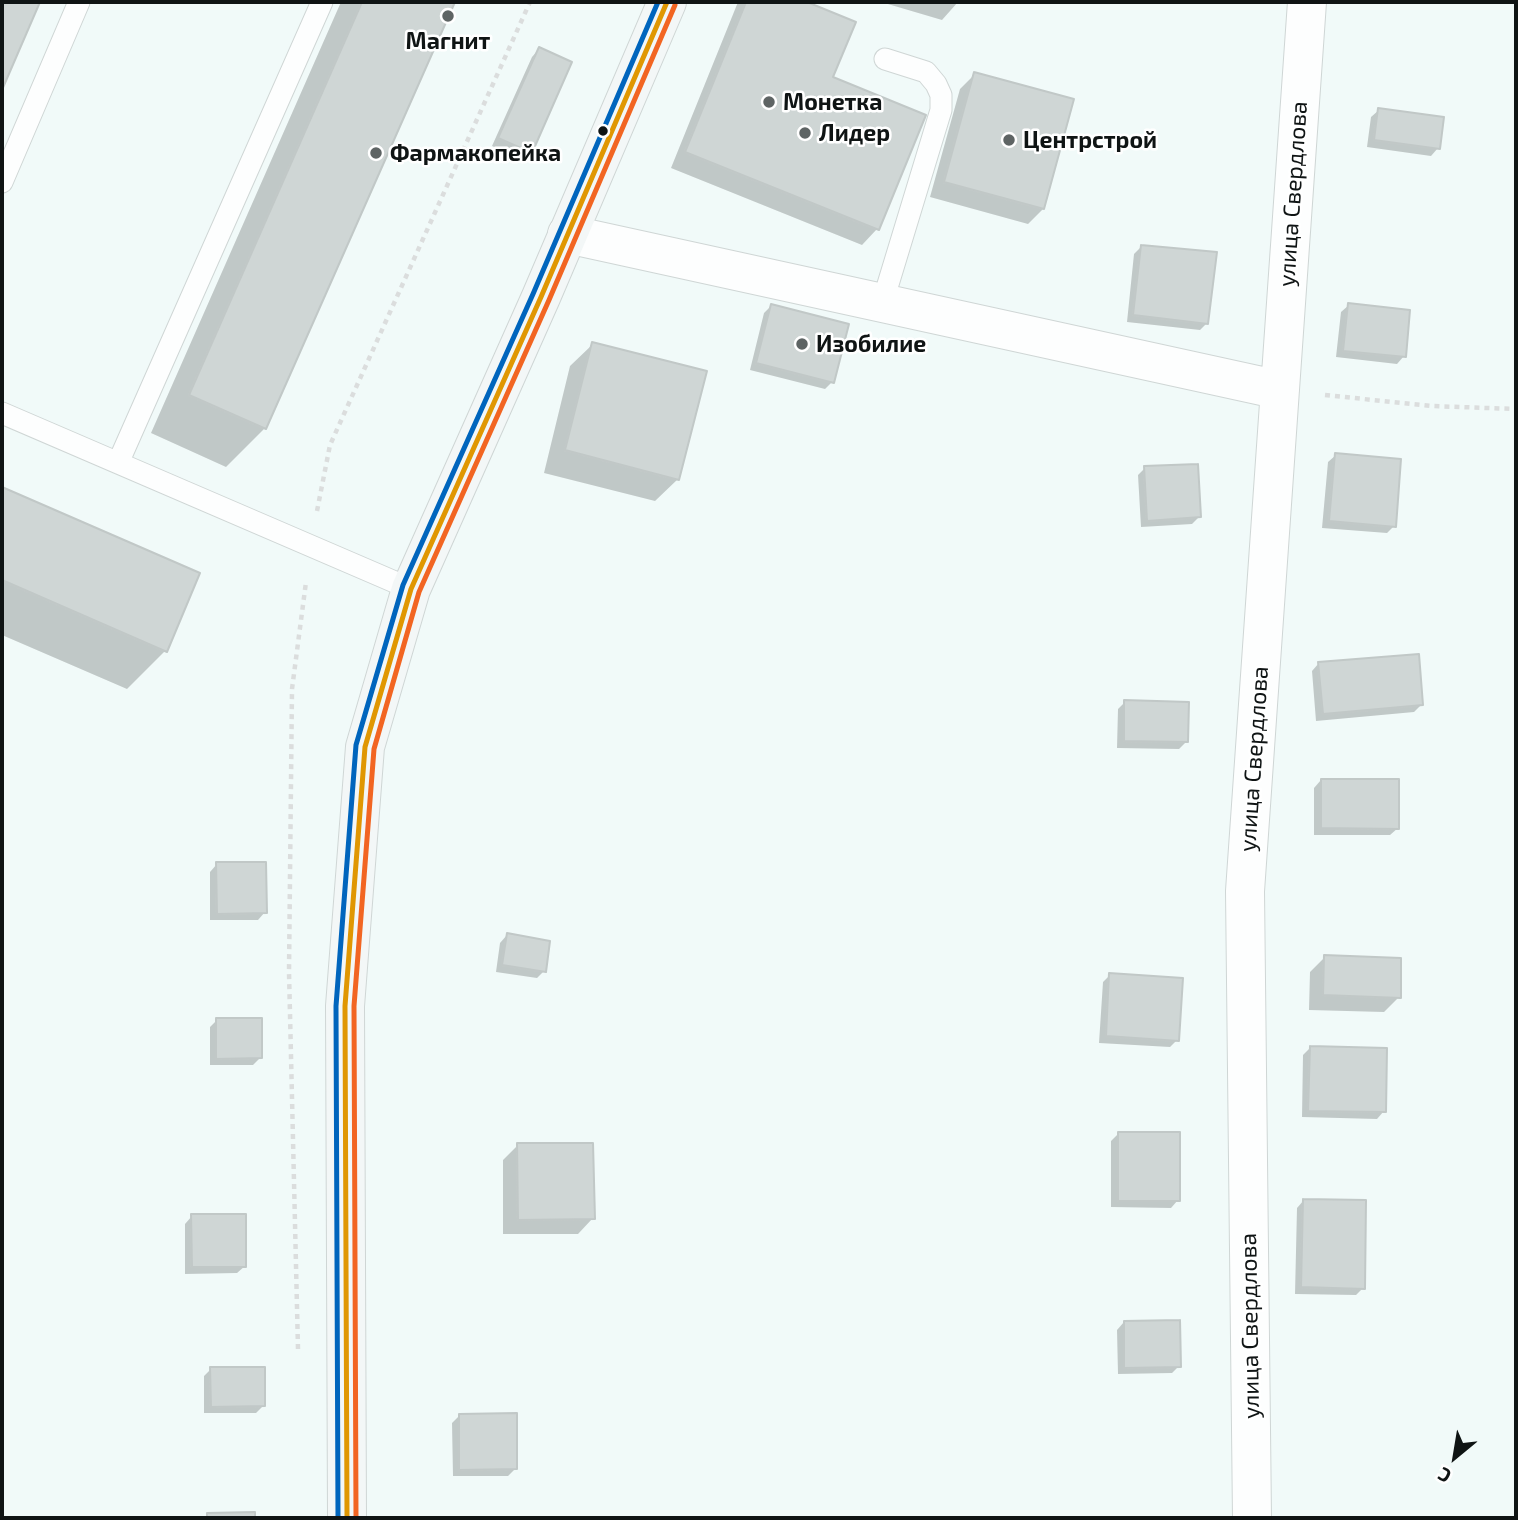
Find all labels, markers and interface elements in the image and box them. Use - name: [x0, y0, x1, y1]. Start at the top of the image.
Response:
- marker: Магнит: [440, 8, 456, 24]
- place label: Магнит: [406, 27, 490, 55]
- place label: Монетка: [783, 88, 882, 116]
- marker: Монетка: [761, 94, 777, 110]
- street label: улица Свердлова: [1273, 100, 1313, 288]
- place label: Лидер: [819, 119, 890, 147]
- unlabelled marker: [596, 124, 610, 138]
- marker: Лидер: [797, 125, 813, 141]
- place label: Центрстрой: [1023, 126, 1157, 154]
- marker: Центрстрой: [1001, 132, 1017, 148]
- place label: Фармакопейка: [390, 139, 561, 167]
- marker: Фармакопейка: [368, 145, 384, 161]
- place label: Изобилие: [816, 330, 926, 358]
- marker: Изобилие: [794, 336, 810, 352]
- street label: улица Свердлова: [1234, 665, 1274, 853]
- street label: улица Свердлова: [1235, 1233, 1265, 1419]
- north arrow: [1420, 1422, 1490, 1492]
- text: С: [1434, 1463, 1455, 1488]

